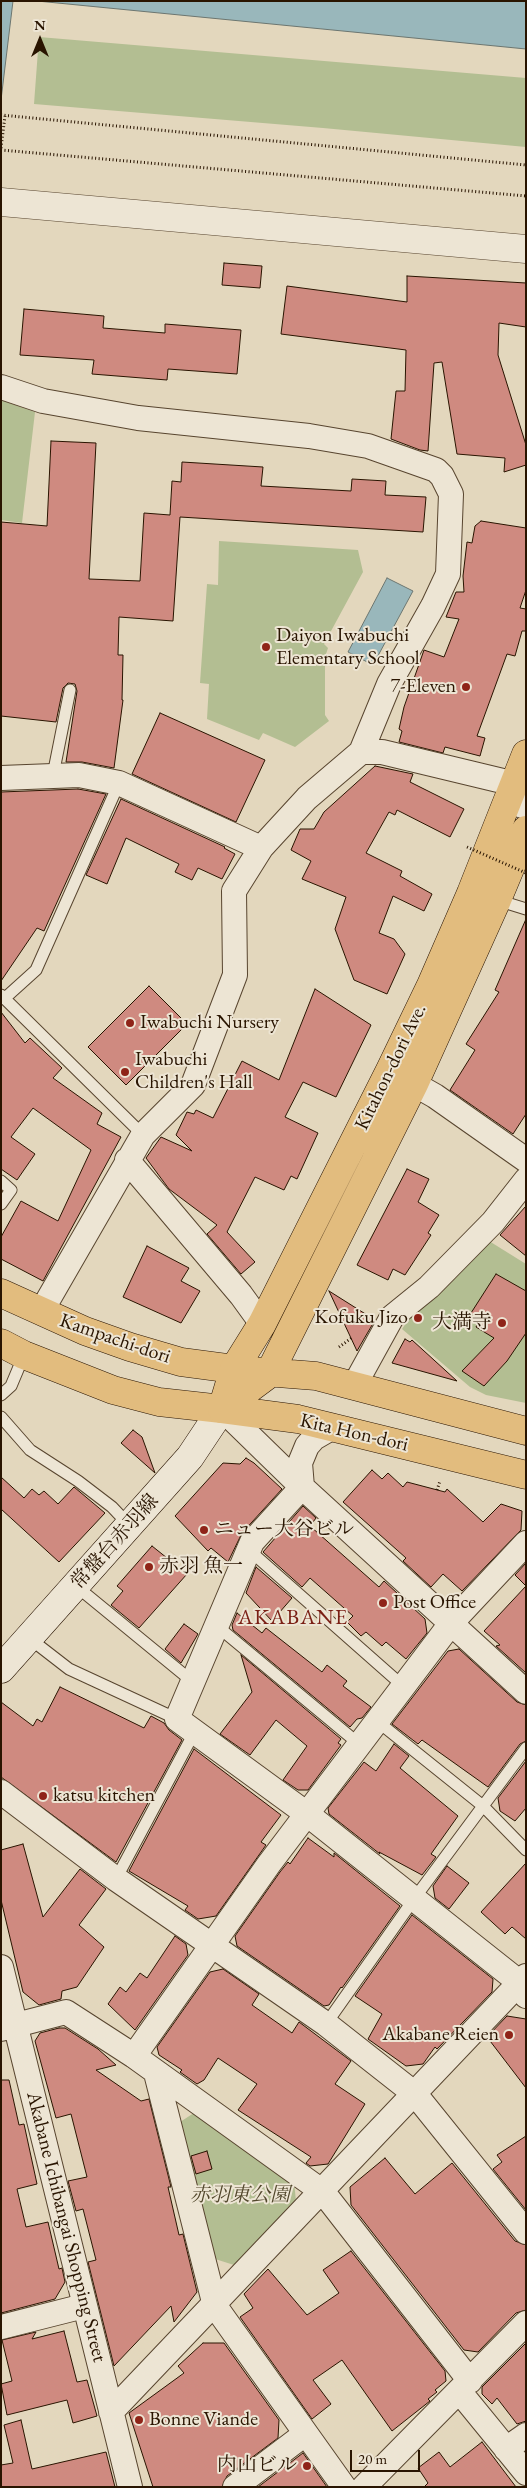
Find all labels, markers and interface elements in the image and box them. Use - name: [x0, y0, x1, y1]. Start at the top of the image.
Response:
- north arrow: [15, 15, 65, 65]
- text: N: [34, 16, 46, 34]
- place label: Daiyon Iwabuchi Elementary School: [276, 624, 420, 671]
- marker: Daiyon Iwabuchi Elementary School: [260, 641, 272, 653]
- place label: 7-Eleven: [390, 675, 456, 699]
- marker: 7-Eleven: [460, 681, 472, 693]
- street label: Kitahon-dori Ave.: [350, 1000, 432, 1134]
- place label: Iwabuchi Nursery: [140, 1011, 279, 1035]
- marker: Iwabuchi Nursery: [124, 1017, 136, 1029]
- place label: Iwabuchi Children's Hall: [135, 1048, 253, 1095]
- marker: Iwabuchi Children's Hall: [119, 1066, 131, 1078]
- place label: Kofuku Jizo: [315, 1306, 408, 1330]
- street label: Kampachi-dori: [56, 1309, 174, 1369]
- place label: 大満寺: [432, 1311, 492, 1335]
- marker: Kofuku Jizo: [412, 1312, 424, 1324]
- marker: 大満寺: [496, 1317, 508, 1329]
- street label: Kita Hon-dori: [297, 1409, 411, 1457]
- street label: 常盤台赤羽線: [66, 1489, 164, 1595]
- place label: ニュー大谷ビル: [214, 1518, 354, 1542]
- marker: ニュー大谷ビル: [198, 1524, 210, 1536]
- place label: 赤羽 魚一: [159, 1555, 243, 1579]
- marker: 赤羽 魚一: [143, 1561, 155, 1573]
- place label: Post Office: [393, 1591, 476, 1615]
- marker: Post Office: [377, 1597, 389, 1609]
- district label: AKABANE: [237, 1605, 349, 1631]
- place label: katsu kitchen: [53, 1784, 155, 1808]
- marker: katsu kitchen: [37, 1790, 49, 1802]
- place label: Akabane Reien: [382, 2023, 499, 2047]
- marker: Akabane Reien: [503, 2029, 515, 2041]
- street label: Akabane Ichibangai Shopping Street: [21, 2089, 111, 2365]
- park label: 赤羽東公園: [190, 2184, 290, 2208]
- place label: Bonne Viande: [149, 2408, 258, 2432]
- marker: Bonne Viande: [133, 2414, 145, 2426]
- scale bar: [352, 2440, 422, 2472]
- text: 20 m: [358, 2449, 387, 2468]
- place label: 内山ビル: [217, 2454, 297, 2478]
- marker: 内山ビル: [301, 2460, 313, 2472]

